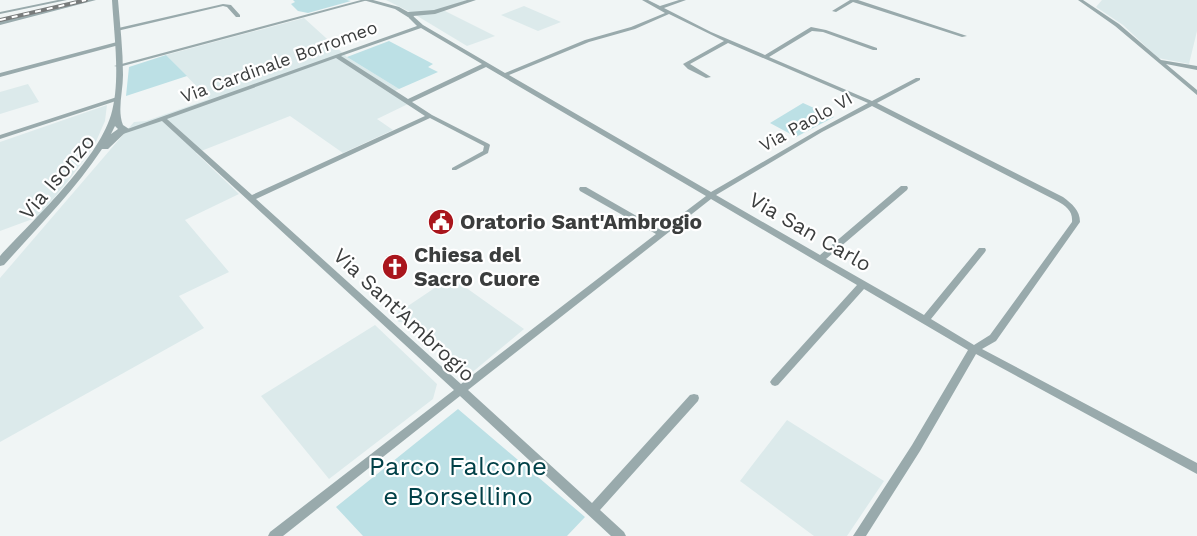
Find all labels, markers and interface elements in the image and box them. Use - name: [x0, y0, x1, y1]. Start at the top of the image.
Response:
- street label: Via Cardinale Borromeo: [178, 16, 380, 107]
- street label: Via Paolo VI: [756, 87, 856, 156]
- street label: Via Isonzo: [14, 129, 100, 225]
- street label: Via San Carlo: [745, 187, 876, 277]
- public building icon: Oratorio Sant'Ambrogio: [426, 207, 456, 237]
- place label: Oratorio Sant'Ambrogio: [460, 209, 702, 234]
- place label: Chiesa del Sacro Cuore: [414, 242, 540, 291]
- street label: Via Sant'Ambrogio: [328, 243, 480, 387]
- church icon: Chiesa del Sacro Cuore: [380, 252, 410, 282]
- park label: Parco Falcone e Borsellino: [369, 451, 547, 511]

